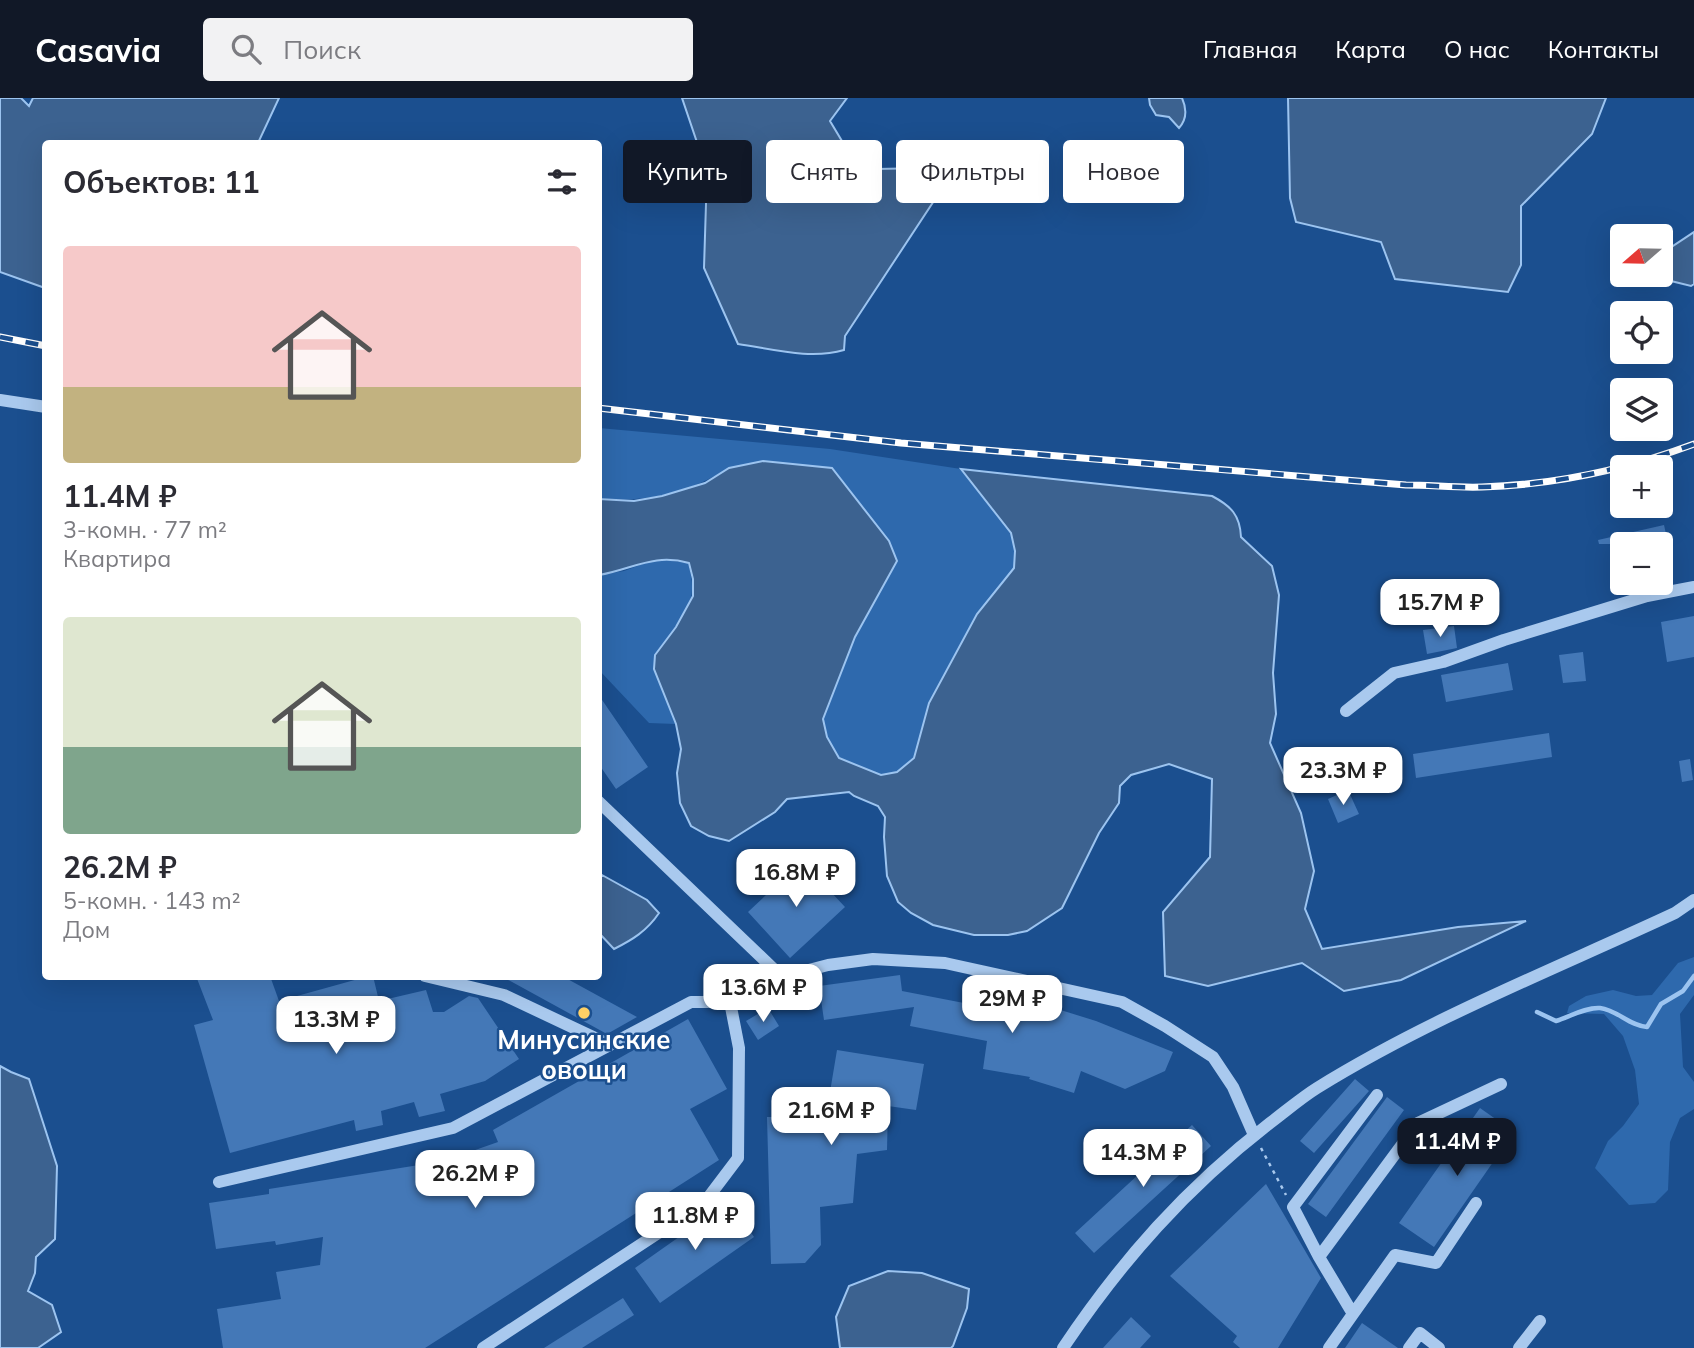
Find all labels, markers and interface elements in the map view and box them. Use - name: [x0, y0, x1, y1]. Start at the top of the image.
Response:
- search box: [203, 18, 693, 81]
- text: Casavia: [35, 29, 161, 70]
- icon: search: [227, 30, 265, 68]
- text: Поиск: [283, 33, 361, 66]
- text: Главная: [1203, 34, 1297, 64]
- text: Карта: [1335, 34, 1406, 64]
- text: О нас: [1444, 34, 1510, 64]
- text: Контакты: [1548, 34, 1659, 64]
- chip: Купить: [623, 140, 752, 203]
- chip: Снять: [766, 140, 882, 203]
- chip: Фильтры: [896, 140, 1049, 203]
- chip: Новое: [1063, 140, 1184, 203]
- text: Объектов: 11: [63, 163, 260, 201]
- icon: filters: [543, 163, 581, 201]
- north arrow: [1610, 224, 1673, 287]
- map controls: [1610, 224, 1673, 595]
- icon: home: [259, 292, 385, 418]
- button: locate: [1610, 301, 1673, 364]
- button: layers: [1610, 378, 1673, 441]
- button: +: [1610, 455, 1673, 518]
- text: 11.4M ₽: [63, 477, 177, 515]
- text: 3-комн. · 77 m²: [63, 515, 227, 544]
- button: −: [1610, 532, 1673, 595]
- text: Квартира: [63, 544, 171, 573]
- pin: 15.7M ₽: [1375, 580, 1505, 639]
- text: 15.7M ₽: [1396, 587, 1484, 616]
- icon: home: [259, 663, 385, 789]
- pin: 23.3M ₽: [1278, 748, 1408, 807]
- text: 23.3M ₽: [1299, 755, 1387, 784]
- text: 26.2M ₽: [63, 848, 177, 886]
- pin: 16.8M ₽: [731, 850, 861, 909]
- text: 16.8M ₽: [752, 857, 840, 886]
- text: 5-комн. · 143 m²: [63, 886, 241, 915]
- text: Дом: [63, 915, 110, 944]
- pin: 13.6M ₽: [698, 964, 828, 1024]
- text: 13.6M ₽: [719, 972, 807, 1001]
- pin: 29M ₽: [963, 976, 1061, 1035]
- text: 29M ₽: [978, 983, 1046, 1012]
- pin: 13.3M ₽: [271, 996, 401, 1056]
- text: 13.3M ₽: [292, 1004, 380, 1033]
- marker: Минусинские овощи: [576, 1005, 592, 1021]
- place label: Минусинские овощи: [497, 1023, 671, 1086]
- pin: 21.6M ₽: [766, 1088, 896, 1147]
- text: 21.6M ₽: [787, 1095, 875, 1124]
- pin: 11.4M ₽: [1392, 1118, 1522, 1178]
- text: 11.4M ₽: [1413, 1126, 1501, 1155]
- pin: 14.3M ₽: [1078, 1130, 1208, 1189]
- text: 14.3M ₽: [1099, 1137, 1187, 1166]
- pin: 26.2M ₽: [410, 1150, 540, 1210]
- text: 26.2M ₽: [431, 1158, 519, 1187]
- pin: 11.8M ₽: [630, 1192, 760, 1252]
- text: 11.8M ₽: [651, 1200, 739, 1229]

